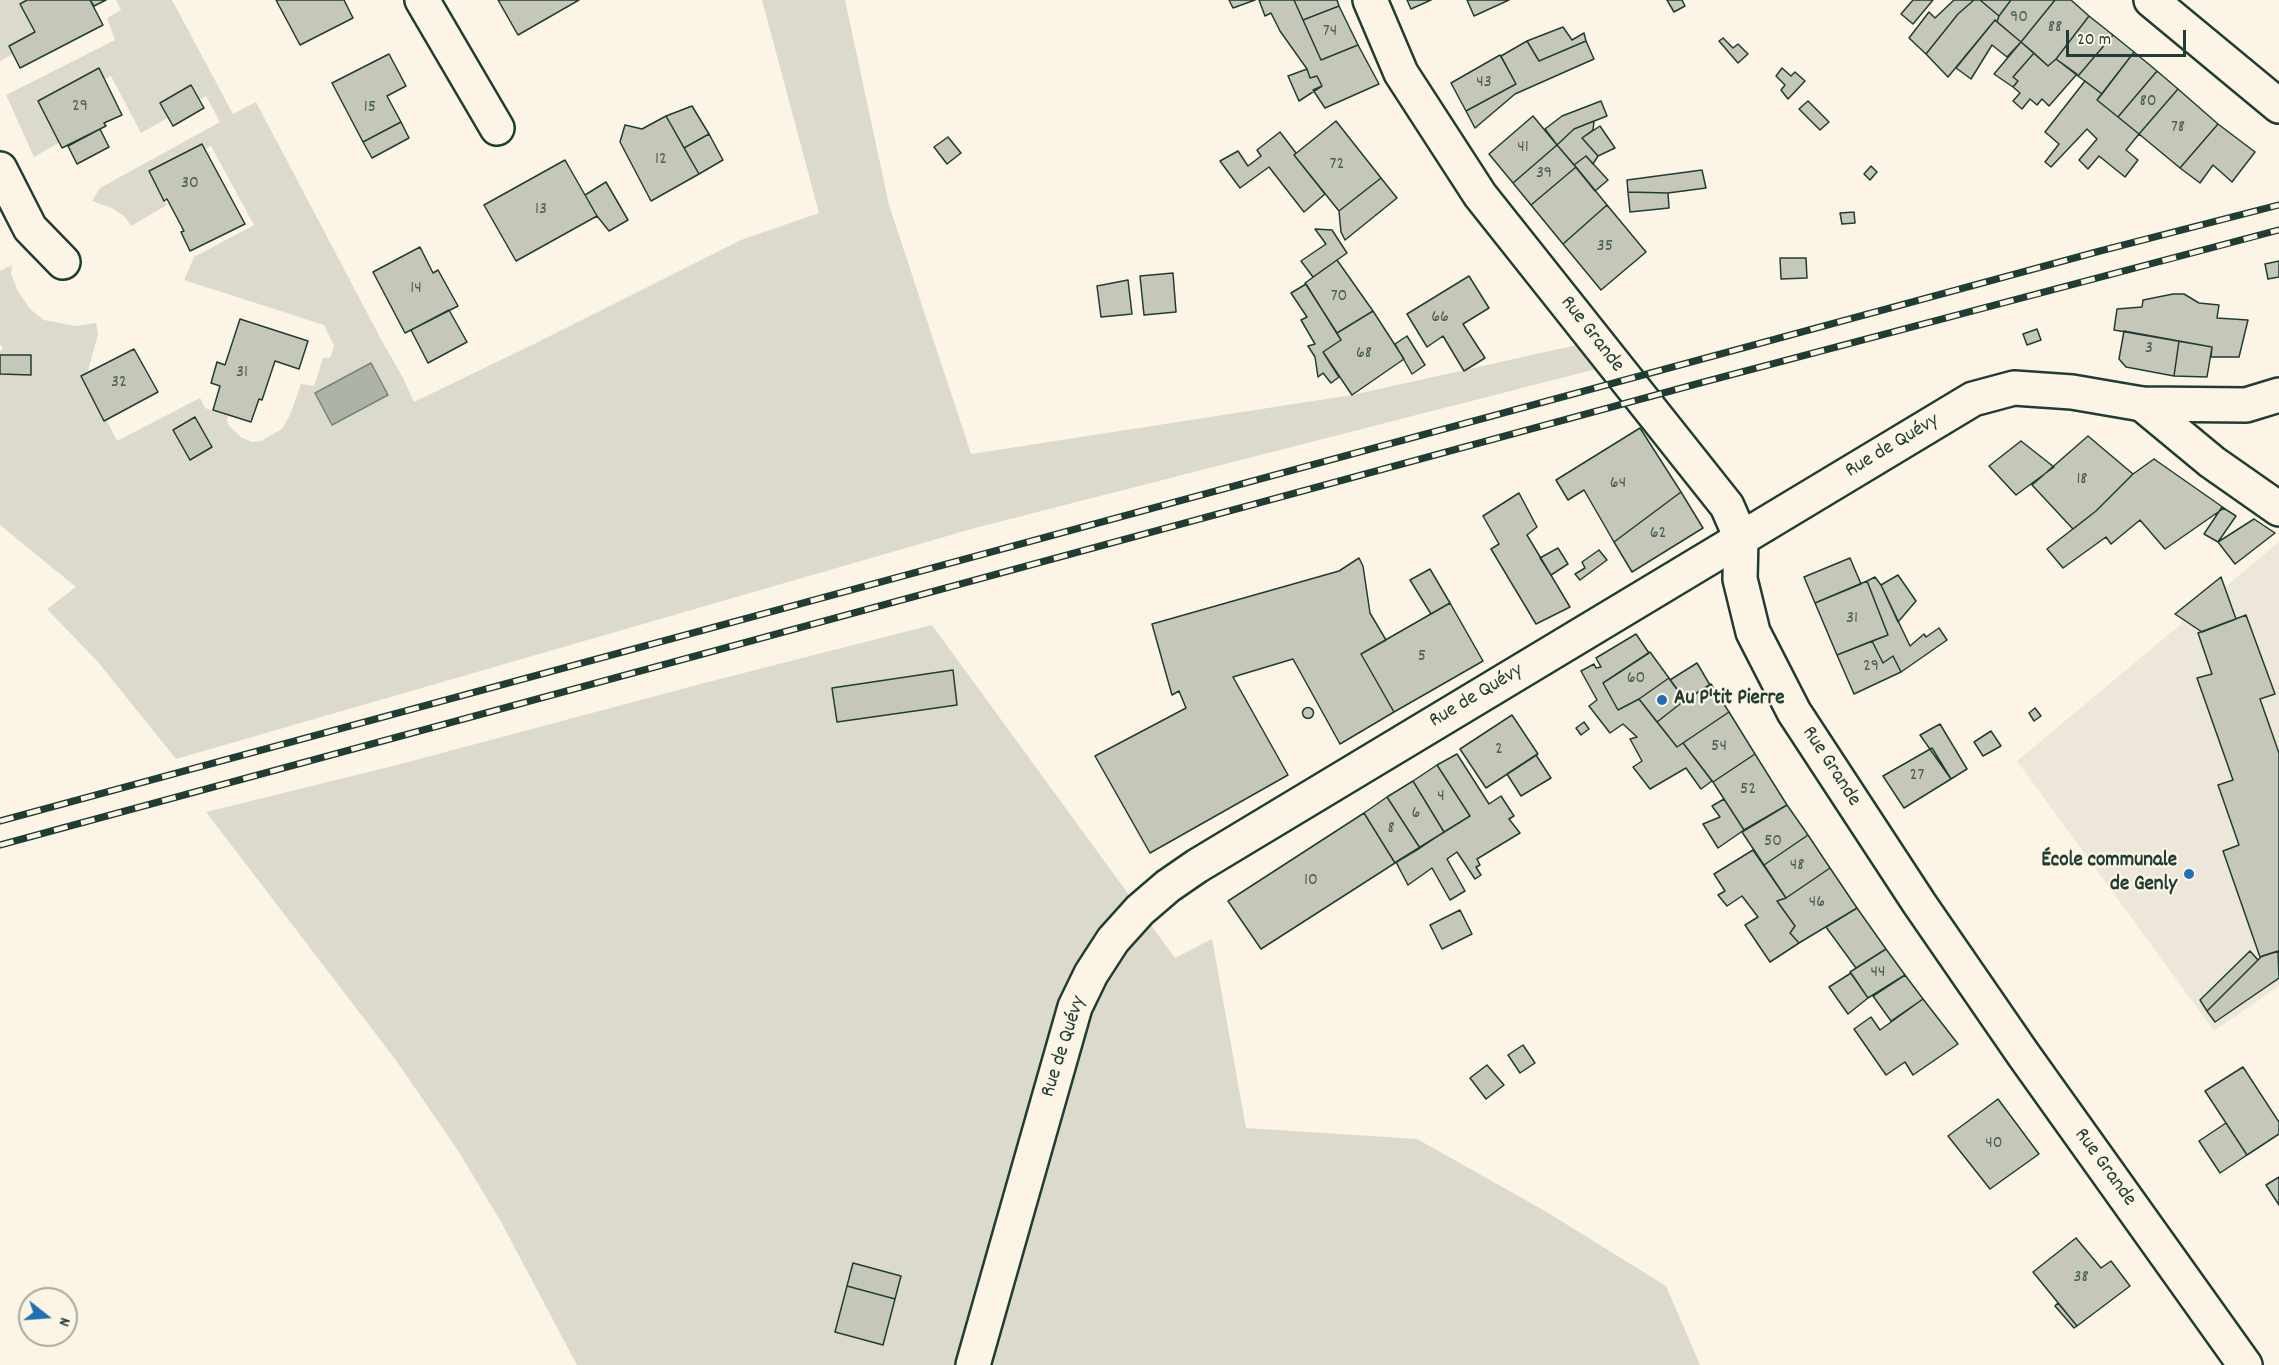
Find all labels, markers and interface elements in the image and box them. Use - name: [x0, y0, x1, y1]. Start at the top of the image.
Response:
- house number: 90: [2010, 8, 2028, 30]
- house number: 88: [2048, 18, 2062, 40]
- scale bar: [2069, 18, 2189, 56]
- house number: 74: [1323, 22, 1337, 44]
- text: 20 m: [2077, 28, 2111, 53]
- house number: 43: [1476, 73, 1492, 95]
- house number: 80: [2139, 92, 2157, 114]
- house number: 29: [72, 97, 88, 119]
- house number: 15: [364, 98, 376, 120]
- house number: 78: [2171, 118, 2185, 140]
- house number: 41: [1517, 138, 1529, 160]
- house number: 12: [655, 150, 667, 172]
- house number: 72: [1330, 155, 1344, 177]
- house number: 39: [1536, 164, 1552, 186]
- house number: 30: [181, 174, 199, 196]
- house number: 13: [535, 200, 547, 222]
- house number: 35: [1597, 237, 1613, 259]
- house number: 14: [410, 279, 422, 301]
- house number: 70: [1331, 287, 1347, 309]
- street label: Rue Grande: [1553, 292, 1629, 378]
- house number: 66: [1431, 308, 1449, 330]
- house number: 3: [2145, 339, 2153, 361]
- house number: 68: [1356, 344, 1372, 366]
- house number: 31: [236, 363, 248, 385]
- house number: 32: [111, 373, 127, 395]
- street label: Rue de Quévy: [1842, 409, 1944, 485]
- house number: 18: [2076, 470, 2088, 492]
- house number: 64: [1610, 474, 1626, 496]
- house number: 62: [1650, 524, 1666, 546]
- house number: 31: [1846, 609, 1858, 631]
- house number: 5: [1418, 647, 1426, 669]
- house number: 29: [1863, 657, 1879, 679]
- street label: Rue de Quévy: [1426, 659, 1528, 735]
- house number: 60: [1627, 669, 1645, 691]
- place label: Au P'tit Pierre: [1674, 687, 1785, 713]
- marker: Au P'tit Pierre: [1655, 693, 1669, 707]
- street label: Rue Grande: [1795, 722, 1865, 812]
- house number: 54: [1711, 737, 1727, 759]
- house number: 2: [1495, 740, 1503, 762]
- house number: 27: [1910, 766, 1924, 788]
- house number: 52: [1740, 780, 1756, 802]
- house number: 4: [1437, 787, 1445, 809]
- house number: 6: [1412, 804, 1420, 826]
- house number: 8: [1387, 819, 1395, 841]
- house number: 50: [1764, 832, 1782, 854]
- place label: École communale de Genly: [2041, 849, 2177, 899]
- house number: 48: [1790, 856, 1804, 878]
- marker: École communale de Genly: [2182, 867, 2196, 881]
- house number: 10: [1304, 871, 1318, 893]
- house number: 46: [1809, 893, 1825, 915]
- house number: 44: [1871, 963, 1885, 985]
- street label: Rue de Quévy: [1037, 993, 1093, 1101]
- street label: Rue Grande: [2067, 1124, 2141, 1212]
- house number: 40: [1985, 1134, 2003, 1156]
- house number: 38: [2073, 1268, 2089, 1290]
- north arrow: [18, 1287, 78, 1347]
- text: N: [52, 1315, 76, 1329]

